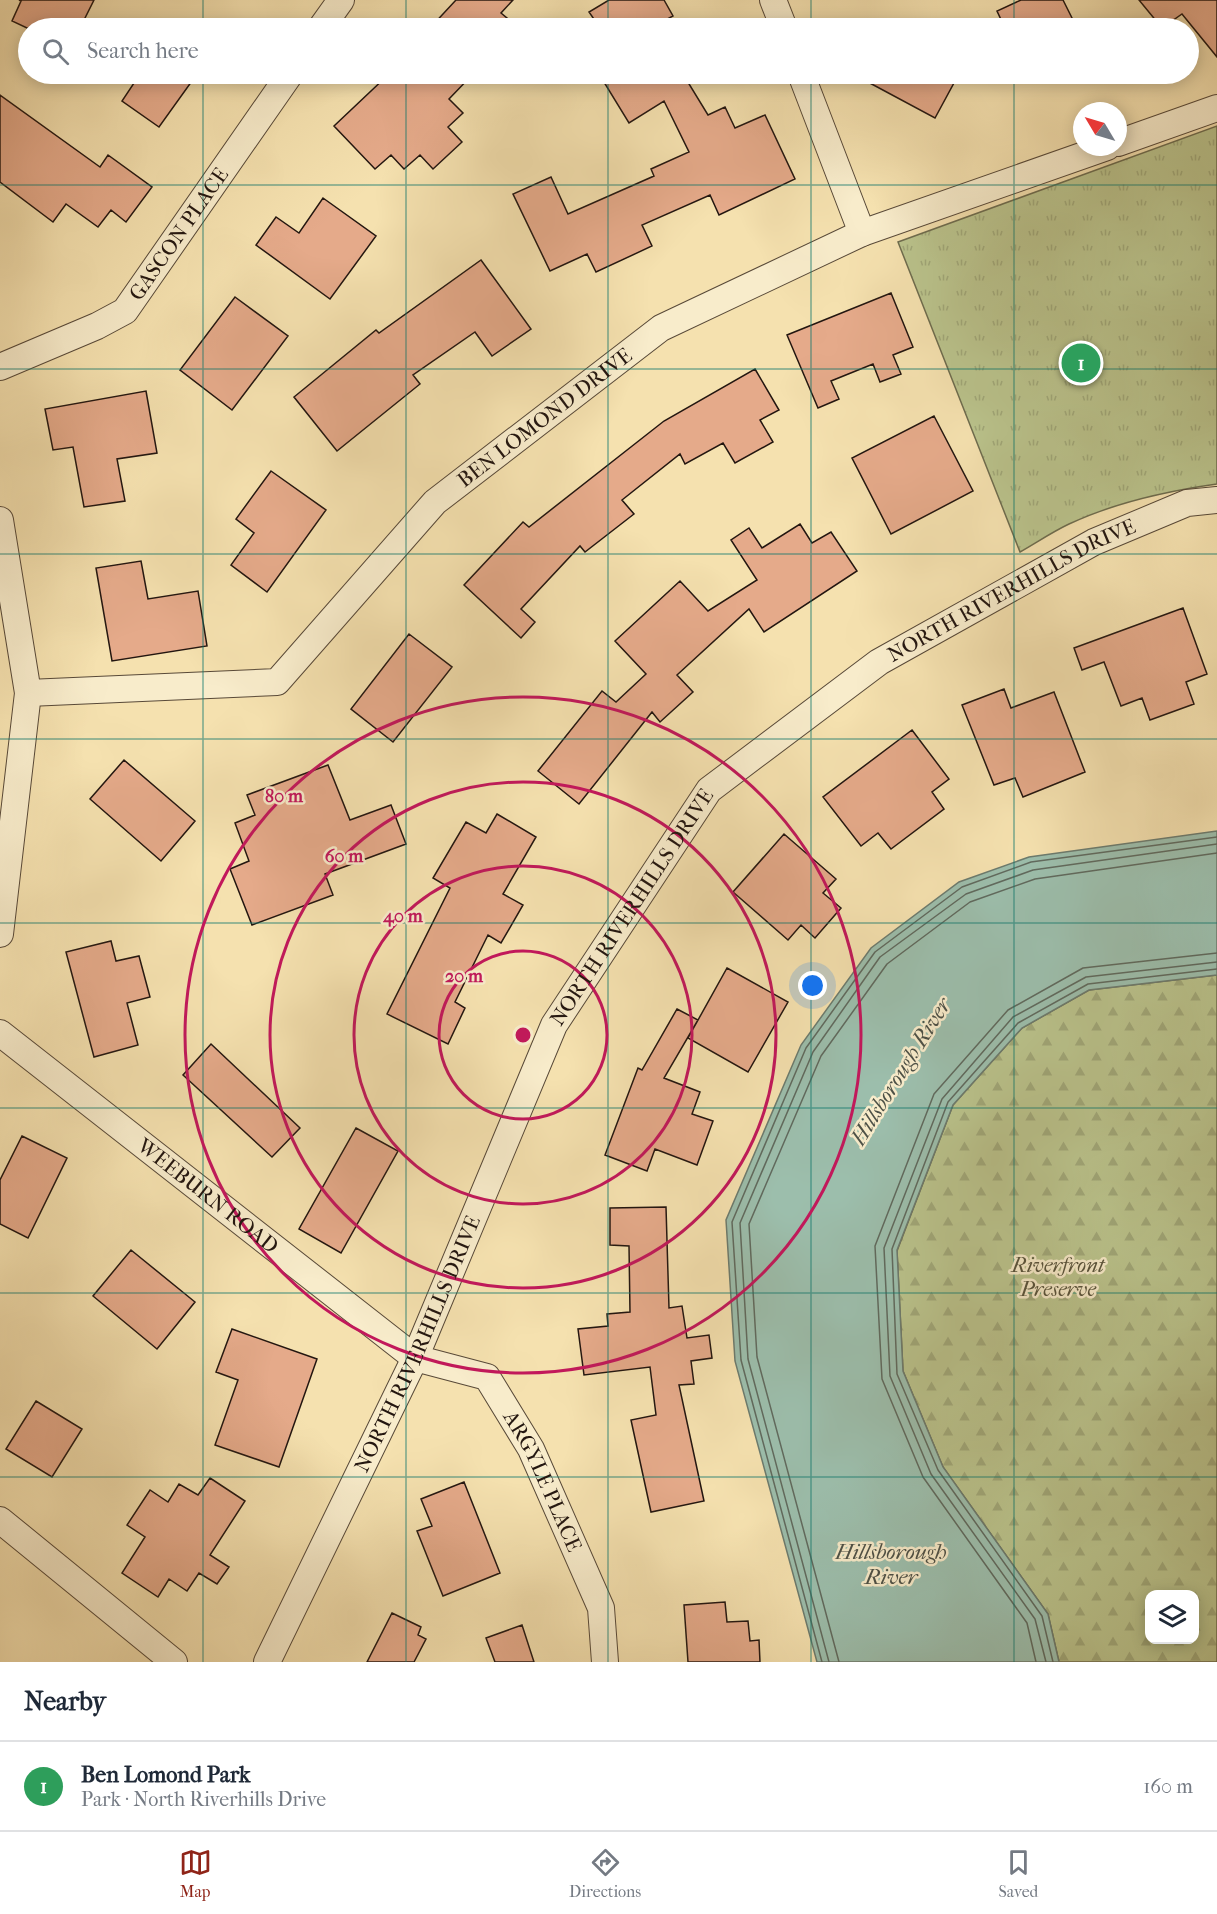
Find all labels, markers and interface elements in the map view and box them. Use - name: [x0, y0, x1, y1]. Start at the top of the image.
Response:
- search box: [18, 18, 1199, 84]
- icon: search: [39, 35, 72, 68]
- text: Search here: [87, 38, 199, 64]
- north arrow: [1073, 102, 1127, 156]
- street label: GASCON PLACE: [124, 163, 233, 305]
- pin: 1: [1062, 340, 1100, 386]
- street label: BEN LOMOND DRIVE: [453, 343, 637, 492]
- street label: NORTH RIVERHILLS DRIVE: [883, 514, 1139, 667]
- street label: NORTH RIVERHILLS DRIVE: [545, 784, 718, 1030]
- text: 80 m: [265, 786, 304, 807]
- text: 60 m: [325, 846, 364, 867]
- text: 40 m: [382, 906, 424, 927]
- text: 20 m: [445, 966, 484, 987]
- your location: [798, 971, 827, 1000]
- water label: Hillsborough River: [845, 991, 958, 1151]
- centre of rings: [513, 1025, 533, 1045]
- street label: WEEBURN ROAD: [132, 1133, 283, 1258]
- street label: NORTH RIVERHILLS DRIVE: [349, 1212, 485, 1476]
- park label: Riverfront Preserve: [1010, 1253, 1106, 1301]
- street label: ARGYLE PLACE: [498, 1406, 587, 1555]
- water label: Hillsborough River: [834, 1539, 947, 1590]
- map controls: [1145, 1590, 1199, 1644]
- button: layers: [1145, 1590, 1199, 1644]
- text: Nearby: [24, 1686, 106, 1717]
- text: Ben Lomond Park: [81, 1762, 250, 1788]
- text: 1: [40, 1775, 47, 1798]
- text: 160 m: [1143, 1775, 1193, 1798]
- text: Park · North Riverhills Drive: [81, 1788, 326, 1811]
- tab: Map: [179, 1846, 212, 1901]
- tab: Directions: [569, 1846, 641, 1901]
- tab: Saved: [999, 1846, 1038, 1901]

